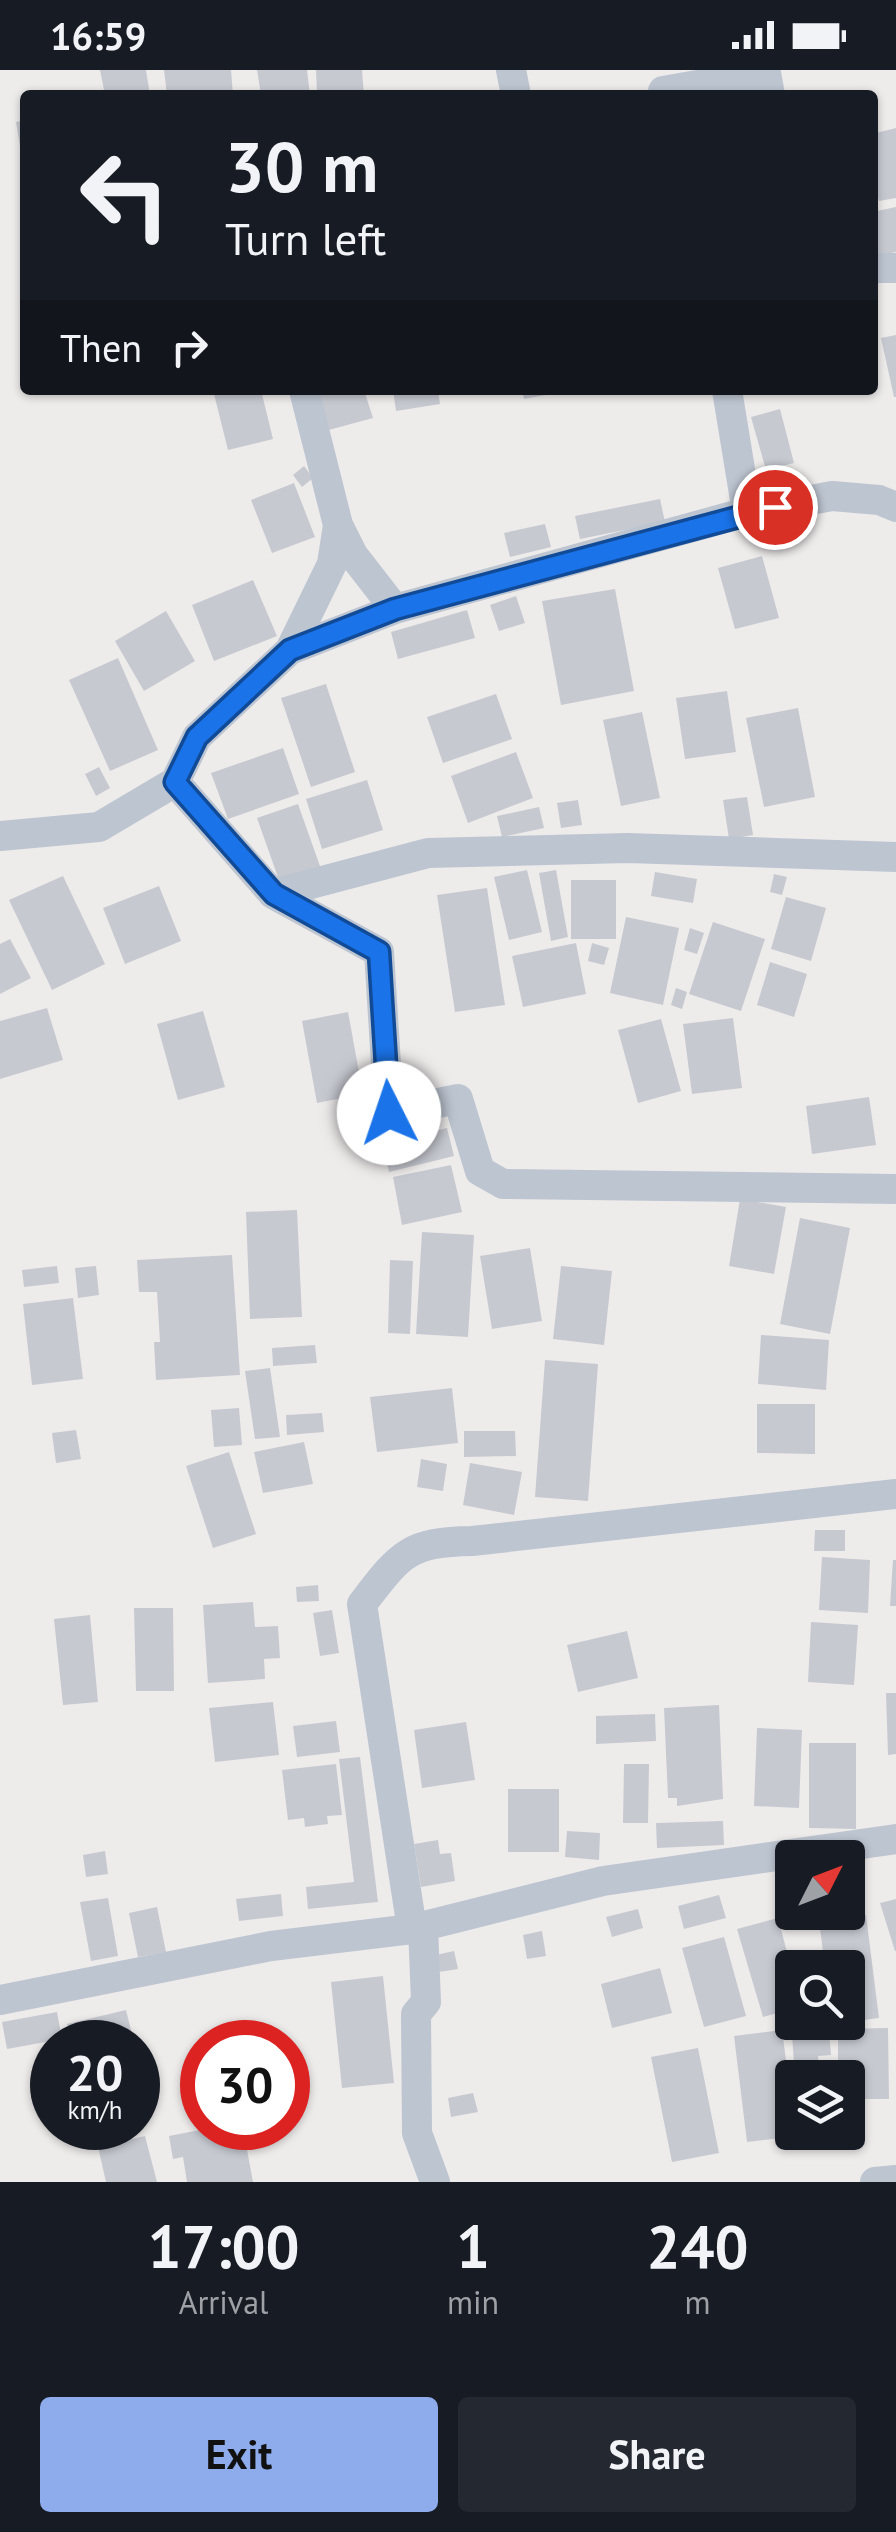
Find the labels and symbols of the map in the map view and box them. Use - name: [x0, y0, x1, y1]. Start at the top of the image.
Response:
- pin: [733, 465, 818, 550]
- position arrow: [337, 1061, 441, 1165]
- north arrow: [775, 1840, 865, 1930]
- speed limit sign: 30: [180, 2020, 310, 2150]

